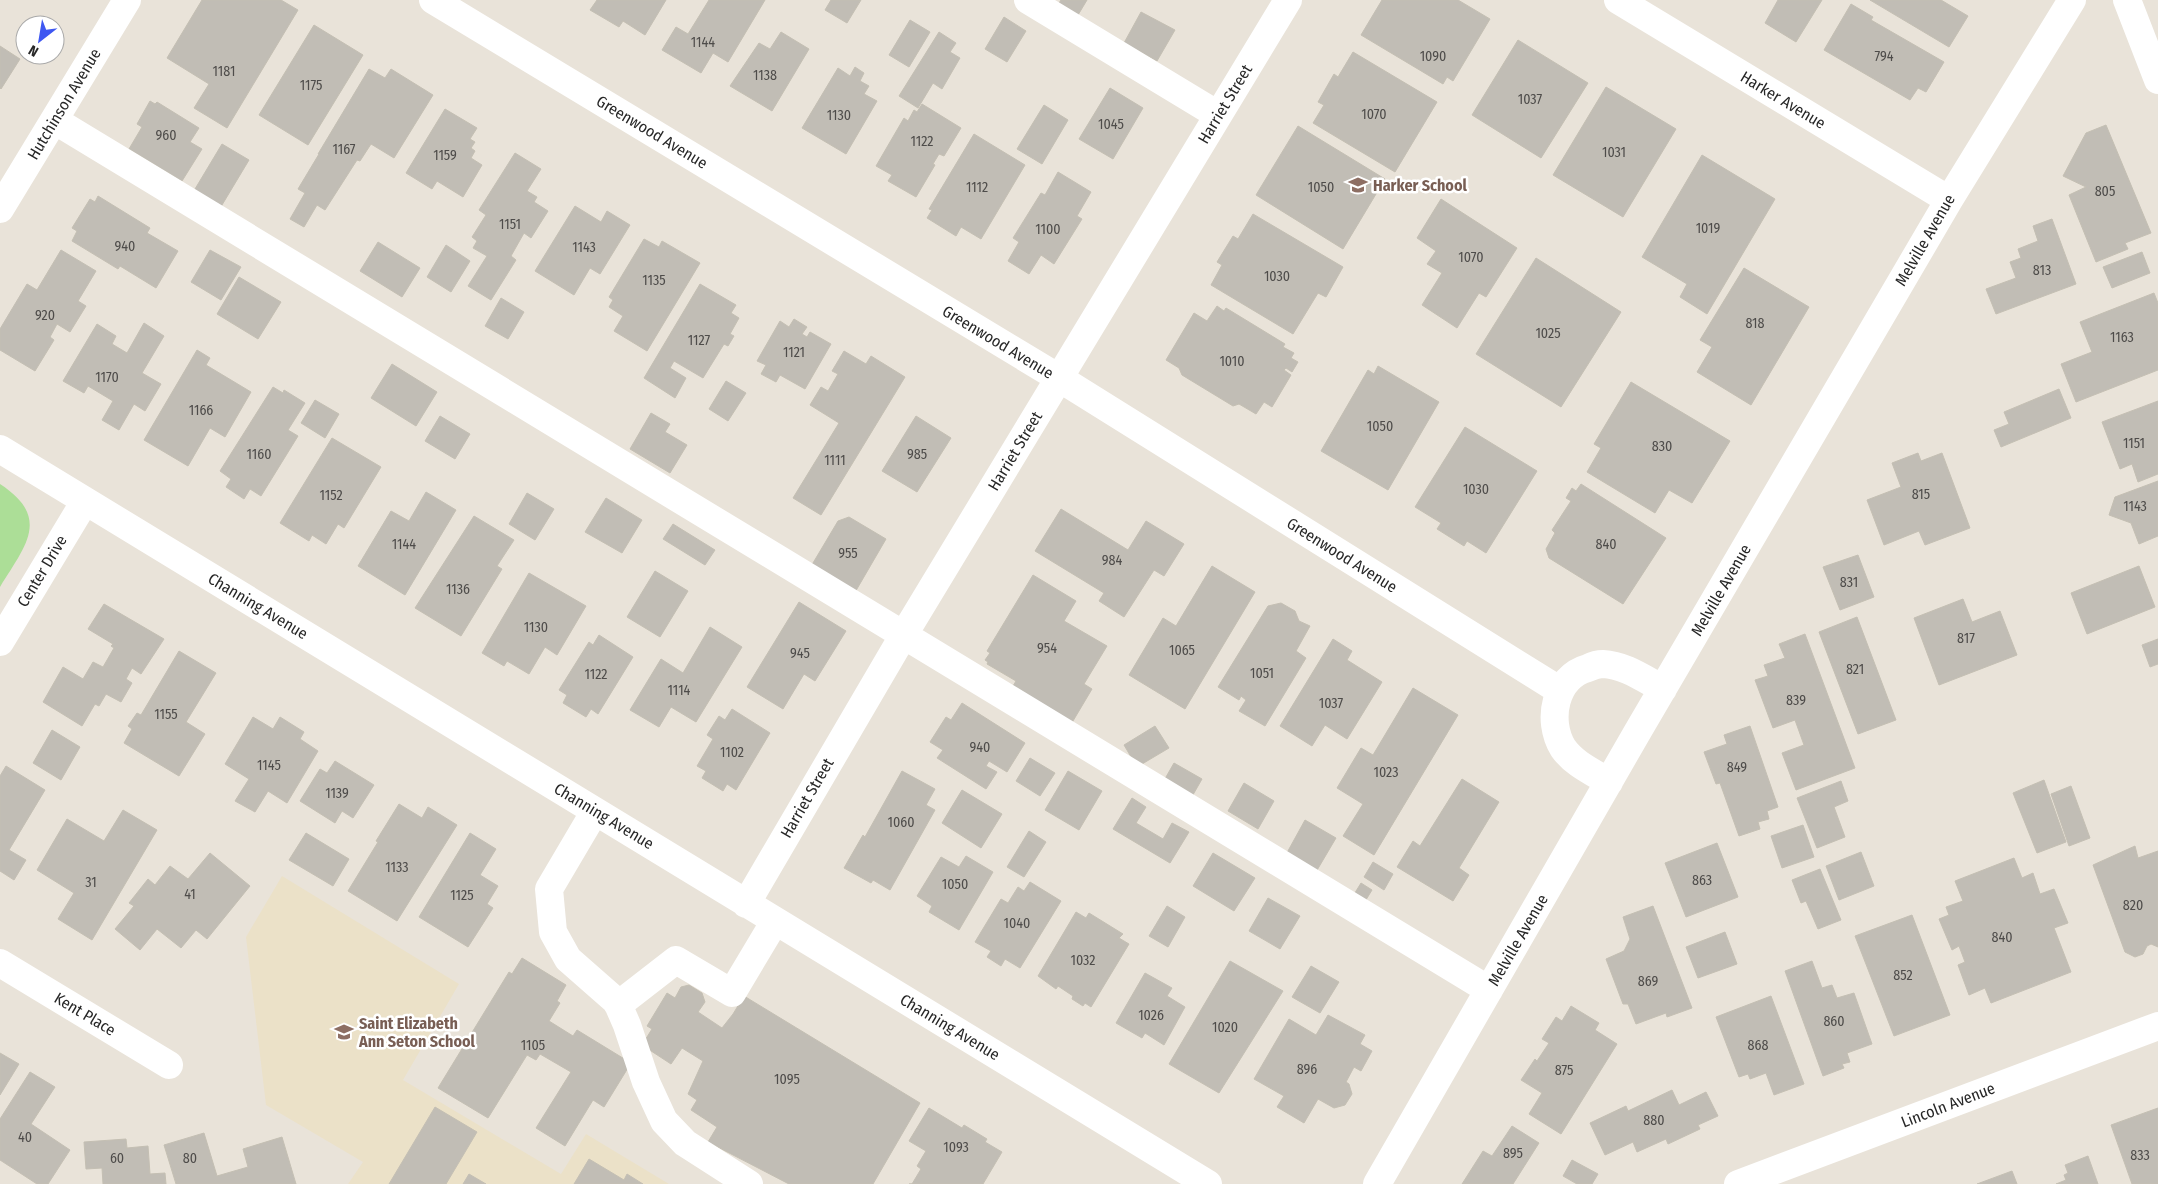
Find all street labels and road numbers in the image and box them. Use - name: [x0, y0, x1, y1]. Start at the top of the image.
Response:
- street label: Hutchinson Avenue: [23, 45, 105, 163]
- street label: Harriet Street: [1194, 60, 1256, 147]
- street label: Harker Avenue: [1737, 67, 1829, 133]
- street label: Greenwood Avenue: [593, 91, 711, 173]
- street label: Melville Avenue: [1891, 191, 1959, 289]
- street label: Greenwood Avenue: [939, 301, 1057, 383]
- street label: Harriet Street: [984, 407, 1046, 494]
- street label: Greenwood Avenue: [1283, 513, 1401, 597]
- street label: Center Drive: [13, 532, 71, 610]
- street label: Melville Avenue: [1687, 541, 1755, 639]
- street label: Channing Avenue: [205, 569, 311, 643]
- street label: Harriet Street: [777, 754, 838, 841]
- street label: Channing Avenue: [551, 779, 657, 853]
- street label: Melville Avenue: [1484, 891, 1552, 989]
- street label: Kent Place: [51, 988, 119, 1040]
- street label: Channing Avenue: [897, 990, 1003, 1064]
- street label: Lincoln Avenue: [1898, 1078, 1998, 1132]

